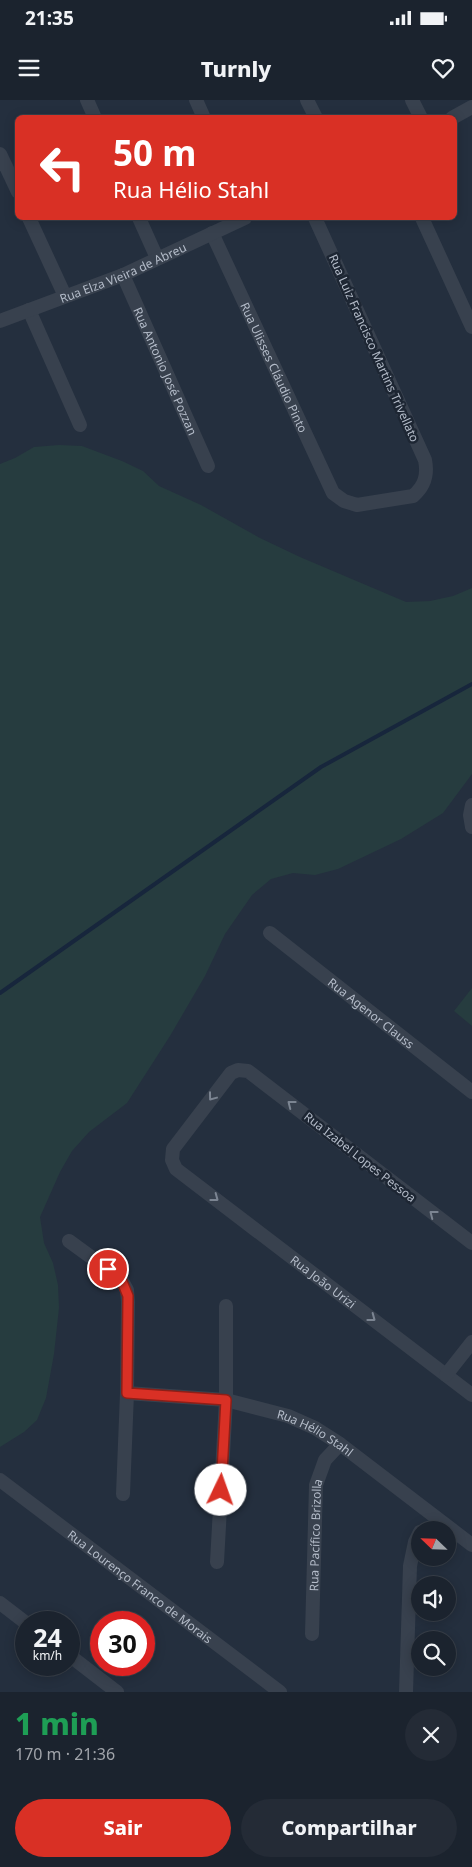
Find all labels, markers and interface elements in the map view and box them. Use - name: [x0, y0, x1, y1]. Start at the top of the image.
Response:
- text: 21:35: [25, 5, 74, 31]
- text: Turnly: [201, 53, 271, 83]
- icon: menu: [15, 54, 43, 82]
- icon: heart: [429, 54, 457, 82]
- text: 50 m: [113, 129, 196, 176]
- icon: left: [30, 135, 95, 200]
- text: Rua Hélio Stahl: [113, 174, 269, 204]
- street label: Rua Elza Vieira de Abreu: [57, 238, 189, 307]
- street label: Rua Luiz Francisco Martins Trivellato: [325, 251, 423, 445]
- street label: Rua Ulisses Cláudio Pinto: [237, 299, 312, 435]
- street label: Rua Antonio José Pozzan: [130, 304, 202, 438]
- street label: Rua Agenor Clauss: [325, 973, 418, 1052]
- one-way arrow: [209, 1091, 218, 1101]
- one-way arrow: [288, 1101, 297, 1109]
- street label: Rua Izabel Lopes Pessoa: [301, 1108, 419, 1206]
- one-way arrow: [209, 1193, 218, 1201]
- one-way arrow: [430, 1211, 439, 1219]
- pin: [87, 1248, 129, 1290]
- street label: Rua João Urizi: [287, 1251, 360, 1312]
- icon: arrive: [94, 1255, 122, 1283]
- one-way arrow: [366, 1313, 375, 1321]
- street label: Rua Hélio Stahl: [275, 1405, 357, 1460]
- position arrow: [194, 1463, 246, 1515]
- street label: Rua Pacífico Brizolla: [305, 1476, 326, 1592]
- north arrow: [411, 1521, 456, 1566]
- map controls: [411, 1521, 456, 1676]
- street label: Rua Lourenço Franco de Morais: [64, 1526, 217, 1647]
- button: sound: [411, 1576, 456, 1621]
- speed limit sign: 30: [90, 1611, 155, 1676]
- text: 24: [33, 1620, 62, 1654]
- button: search: [411, 1631, 456, 1676]
- text: km/h: [33, 1647, 62, 1664]
- text: 1 min: [15, 1703, 99, 1744]
- button: close: [405, 1709, 457, 1761]
- text: 170 m · 21:36: [15, 1743, 115, 1765]
- button: Sair: [15, 1799, 231, 1857]
- button: Compartilhar: [241, 1799, 457, 1857]

